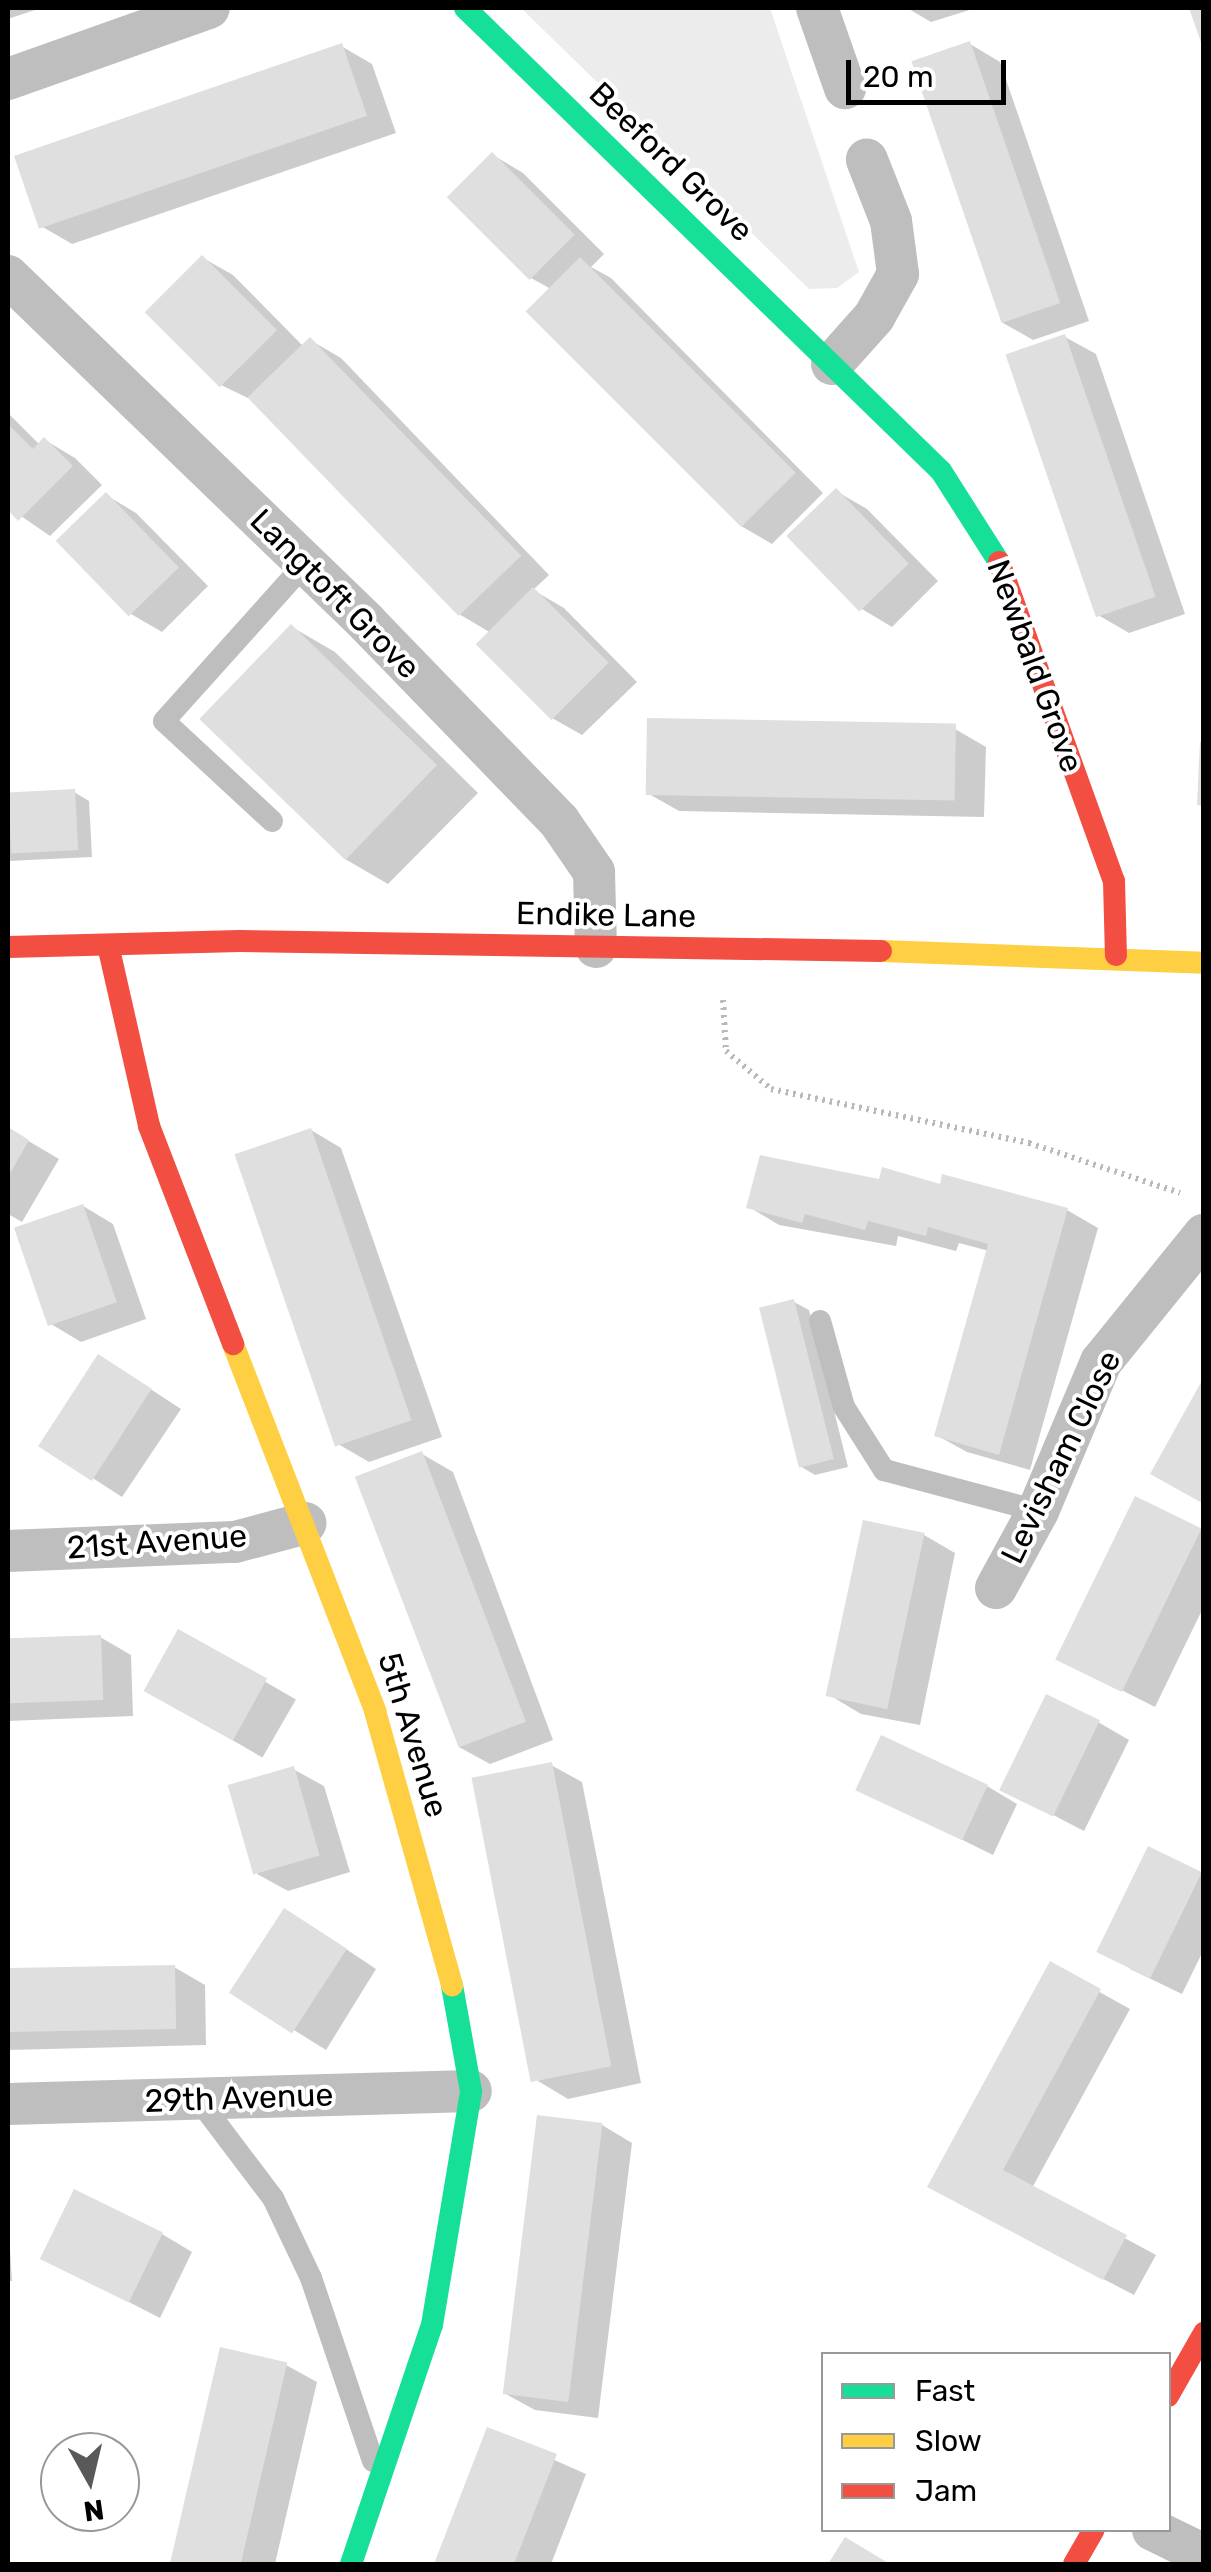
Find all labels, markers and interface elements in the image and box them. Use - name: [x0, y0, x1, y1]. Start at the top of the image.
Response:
- scale bar: [851, 40, 1011, 102]
- text: 20 m: [863, 59, 934, 95]
- street label: Beeford Grove: [581, 74, 761, 250]
- street label: Langtoft Grove: [242, 501, 428, 687]
- street label: Newbald Grove: [979, 555, 1091, 777]
- street label: Endike Lane: [516, 894, 696, 936]
- street label: Levisham Close: [993, 1344, 1129, 1570]
- street label: 21st Avenue: [65, 1517, 249, 1567]
- street label: 5th Avenue: [370, 1648, 456, 1822]
- street label: 29th Avenue: [144, 2076, 334, 2120]
- legend: [821, 2352, 1171, 2532]
- text: Fast: [915, 2373, 975, 2409]
- text: Slow: [915, 2423, 982, 2459]
- north arrow: [40, 2432, 140, 2532]
- text: Jam: [915, 2473, 977, 2509]
- text: N: [82, 2492, 106, 2528]

